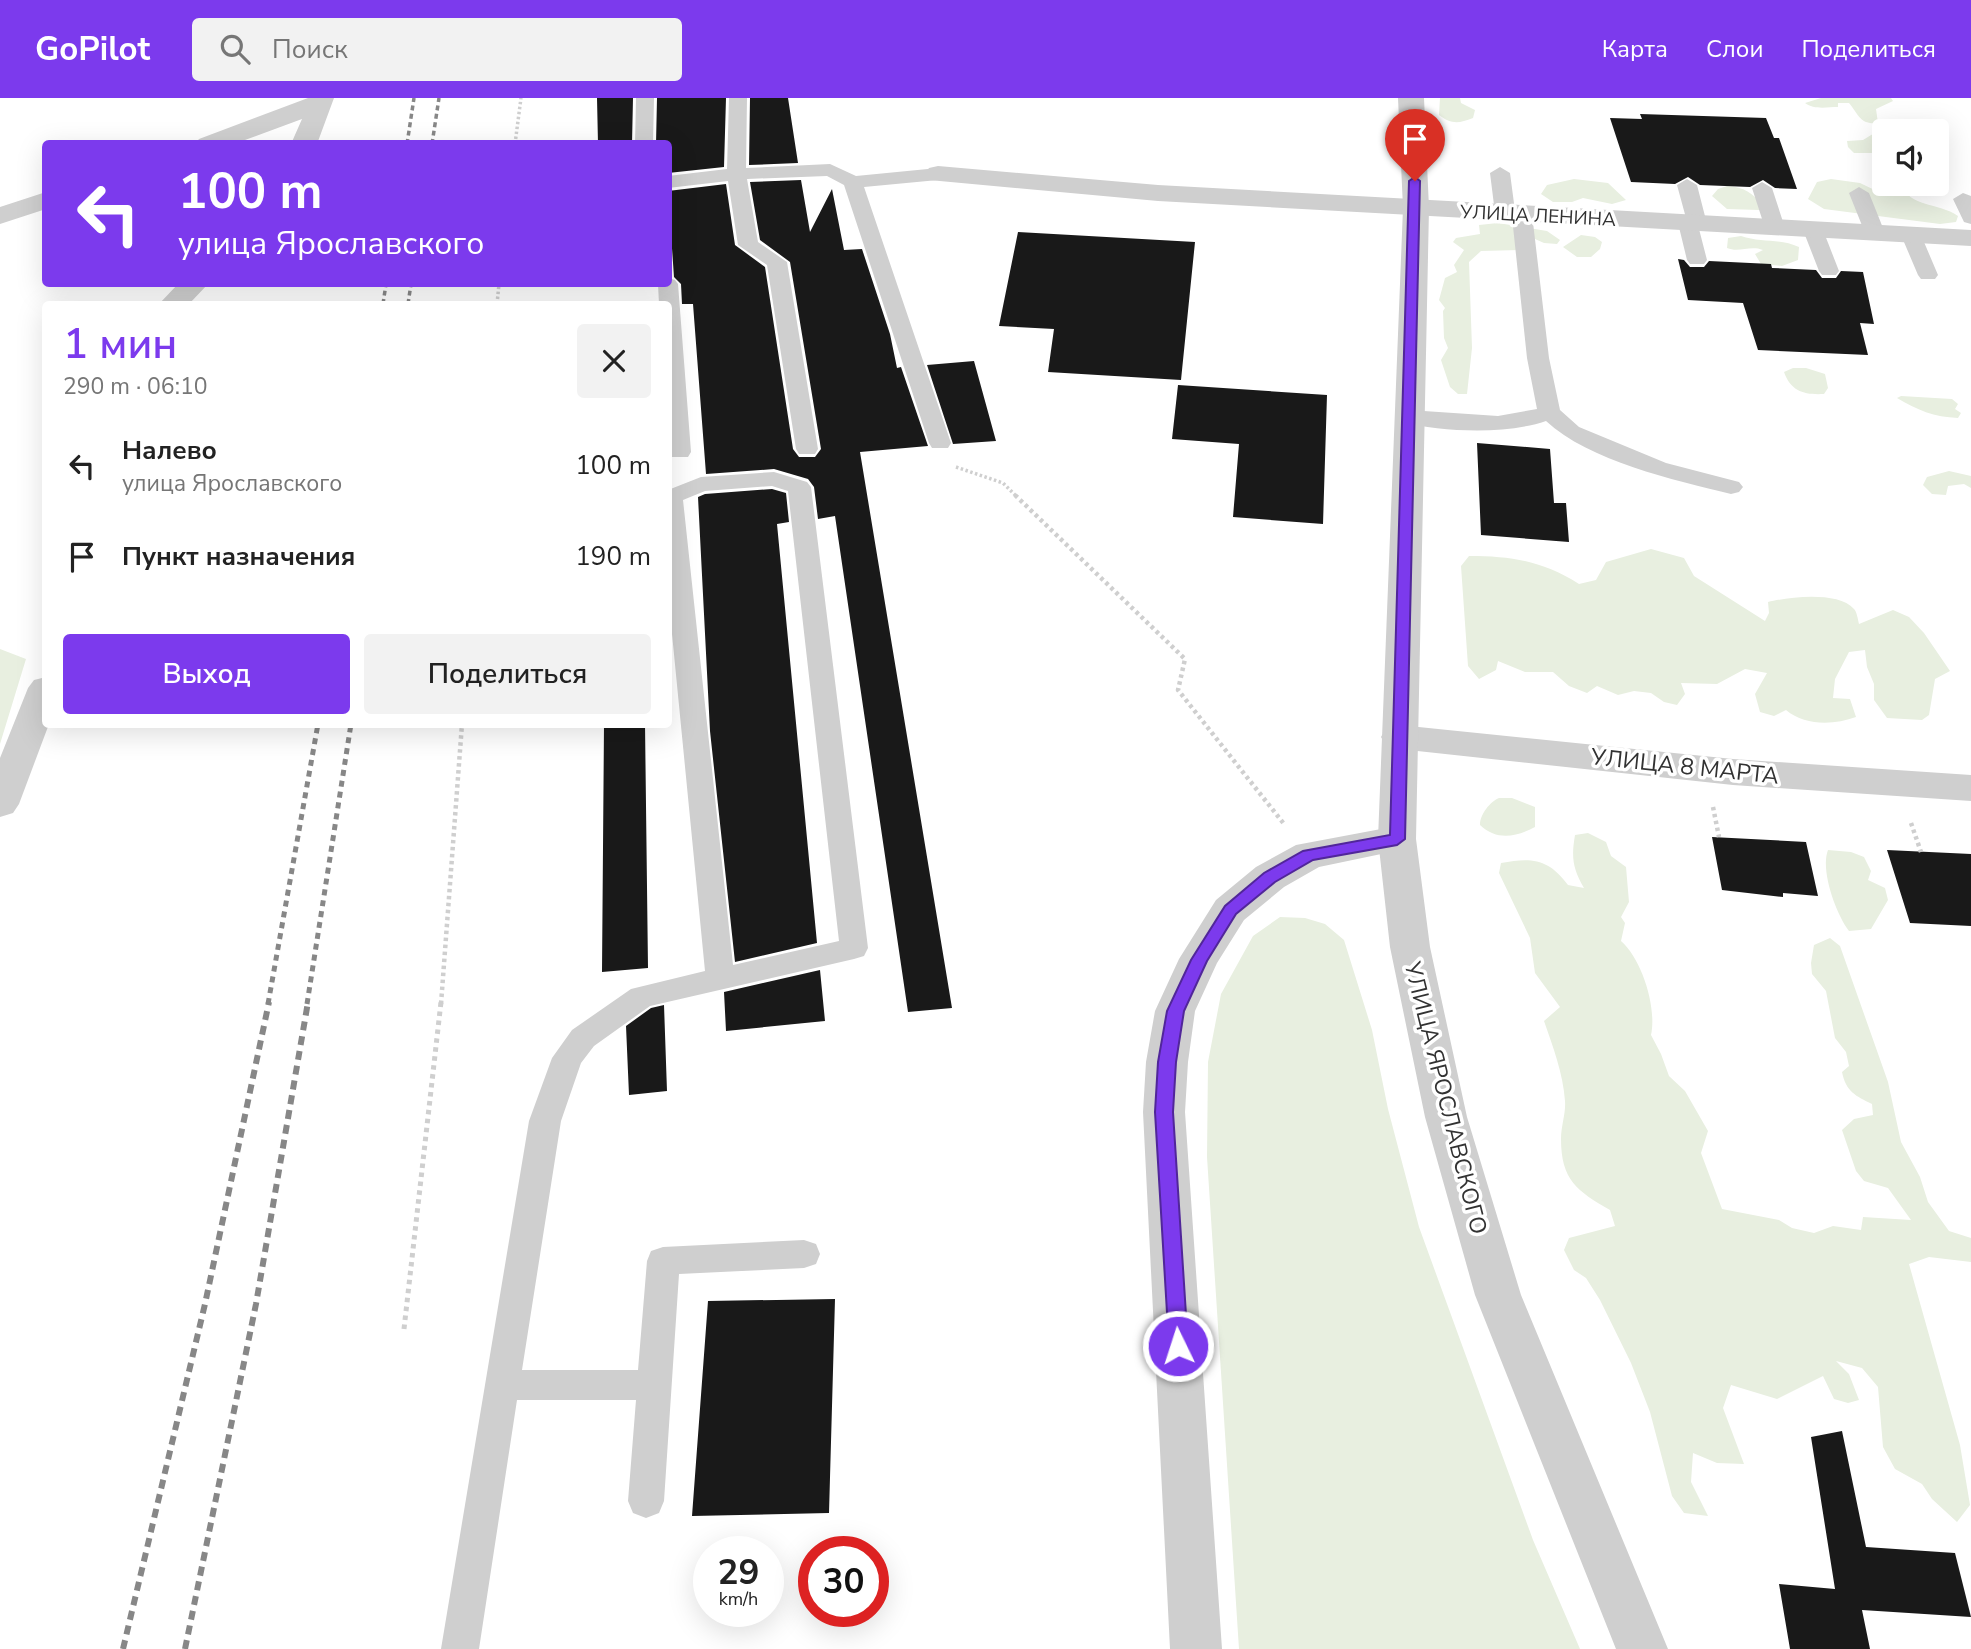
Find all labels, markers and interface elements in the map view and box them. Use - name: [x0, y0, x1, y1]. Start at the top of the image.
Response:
- search box: [192, 18, 682, 81]
- text: GoPilot: [35, 27, 150, 72]
- icon: search: [216, 30, 254, 68]
- text: Поиск: [272, 32, 348, 67]
- text: Карта: [1602, 33, 1668, 65]
- text: Слои: [1706, 33, 1763, 65]
- text: Поделиться: [1801, 33, 1936, 65]
- pin: [1385, 109, 1445, 181]
- map controls: [1872, 119, 1949, 196]
- button: sound: [1872, 119, 1949, 196]
- icon: arrive: [1396, 120, 1434, 158]
- text: 100 m: [178, 158, 322, 225]
- icon: left: [63, 168, 154, 259]
- street label: УЛИЦА ЛЕНИНА: [1458, 199, 1617, 233]
- text: улица Ярославского: [178, 222, 484, 265]
- text: 1 мин: [63, 316, 177, 373]
- button: close: [577, 324, 651, 398]
- text: 290 m · 06:10: [63, 371, 208, 402]
- text: Налево: [122, 433, 217, 468]
- icon: left: [63, 447, 101, 485]
- text: 100 m: [575, 448, 651, 483]
- text: улица Ярославского: [122, 468, 342, 499]
- icon: arrive: [63, 538, 101, 576]
- text: Пункт назначения: [122, 539, 355, 574]
- text: 190 m: [575, 539, 651, 574]
- button: Выход: [63, 634, 350, 714]
- button: Поделиться: [364, 634, 651, 714]
- street label: УЛИЦА 8 МАРТА: [1588, 741, 1781, 792]
- street label: УЛИЦА ЯРОСЛАВСКОГО: [1396, 958, 1494, 1237]
- position arrow: [1141, 1309, 1215, 1383]
- speed limit sign: 30: [798, 1536, 889, 1627]
- text: 29: [717, 1549, 760, 1596]
- text: km/h: [719, 1587, 758, 1611]

